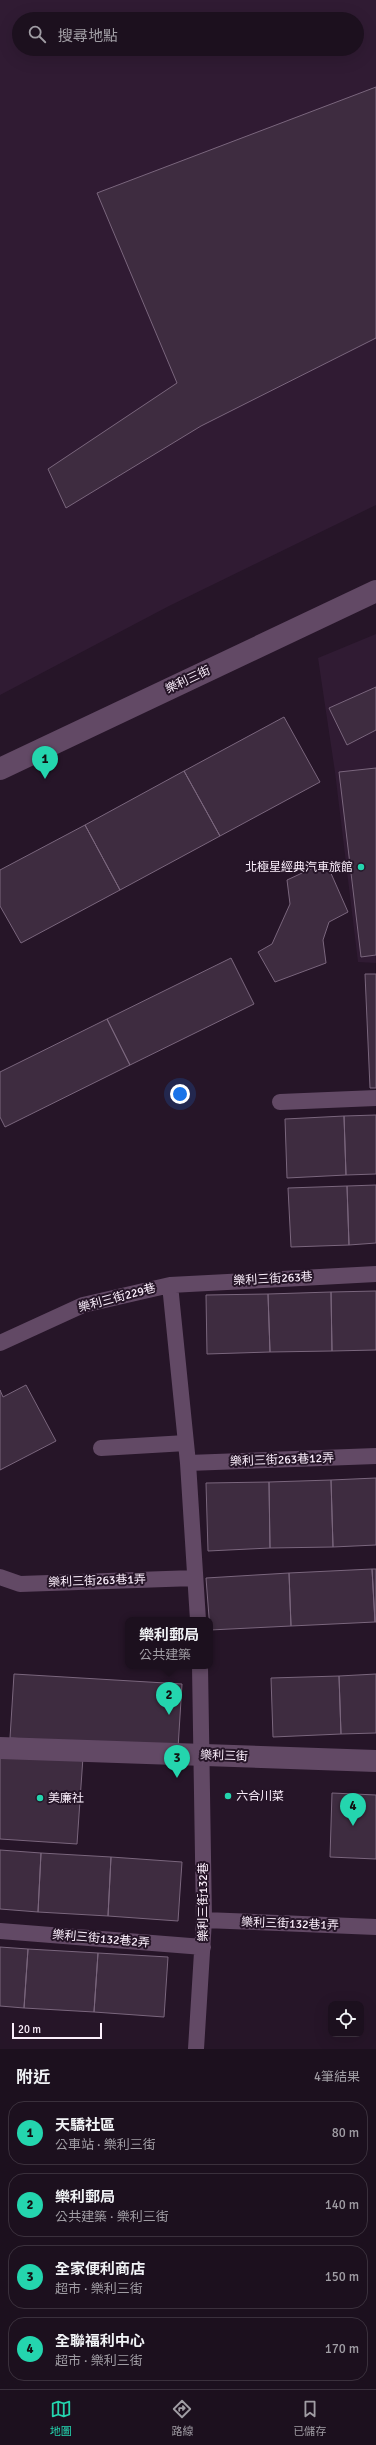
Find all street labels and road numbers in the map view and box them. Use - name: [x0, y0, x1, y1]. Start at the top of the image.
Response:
- street label: 樂利三街: [163, 663, 213, 697]
- street label: 樂利三街263巷: [233, 1269, 313, 1289]
- street label: 樂利三街229巷: [77, 1280, 157, 1316]
- street label: 樂利三街263巷12弄: [230, 1451, 334, 1469]
- street label: 樂利三街263巷1弄: [48, 1572, 146, 1590]
- street label: 樂利三街: [200, 1748, 248, 1764]
- street label: 樂利三街132巷: [196, 1862, 211, 1942]
- street label: 樂利三街132巷1弄: [241, 1915, 339, 1933]
- street label: 樂利三街132巷2弄: [52, 1927, 150, 1951]

